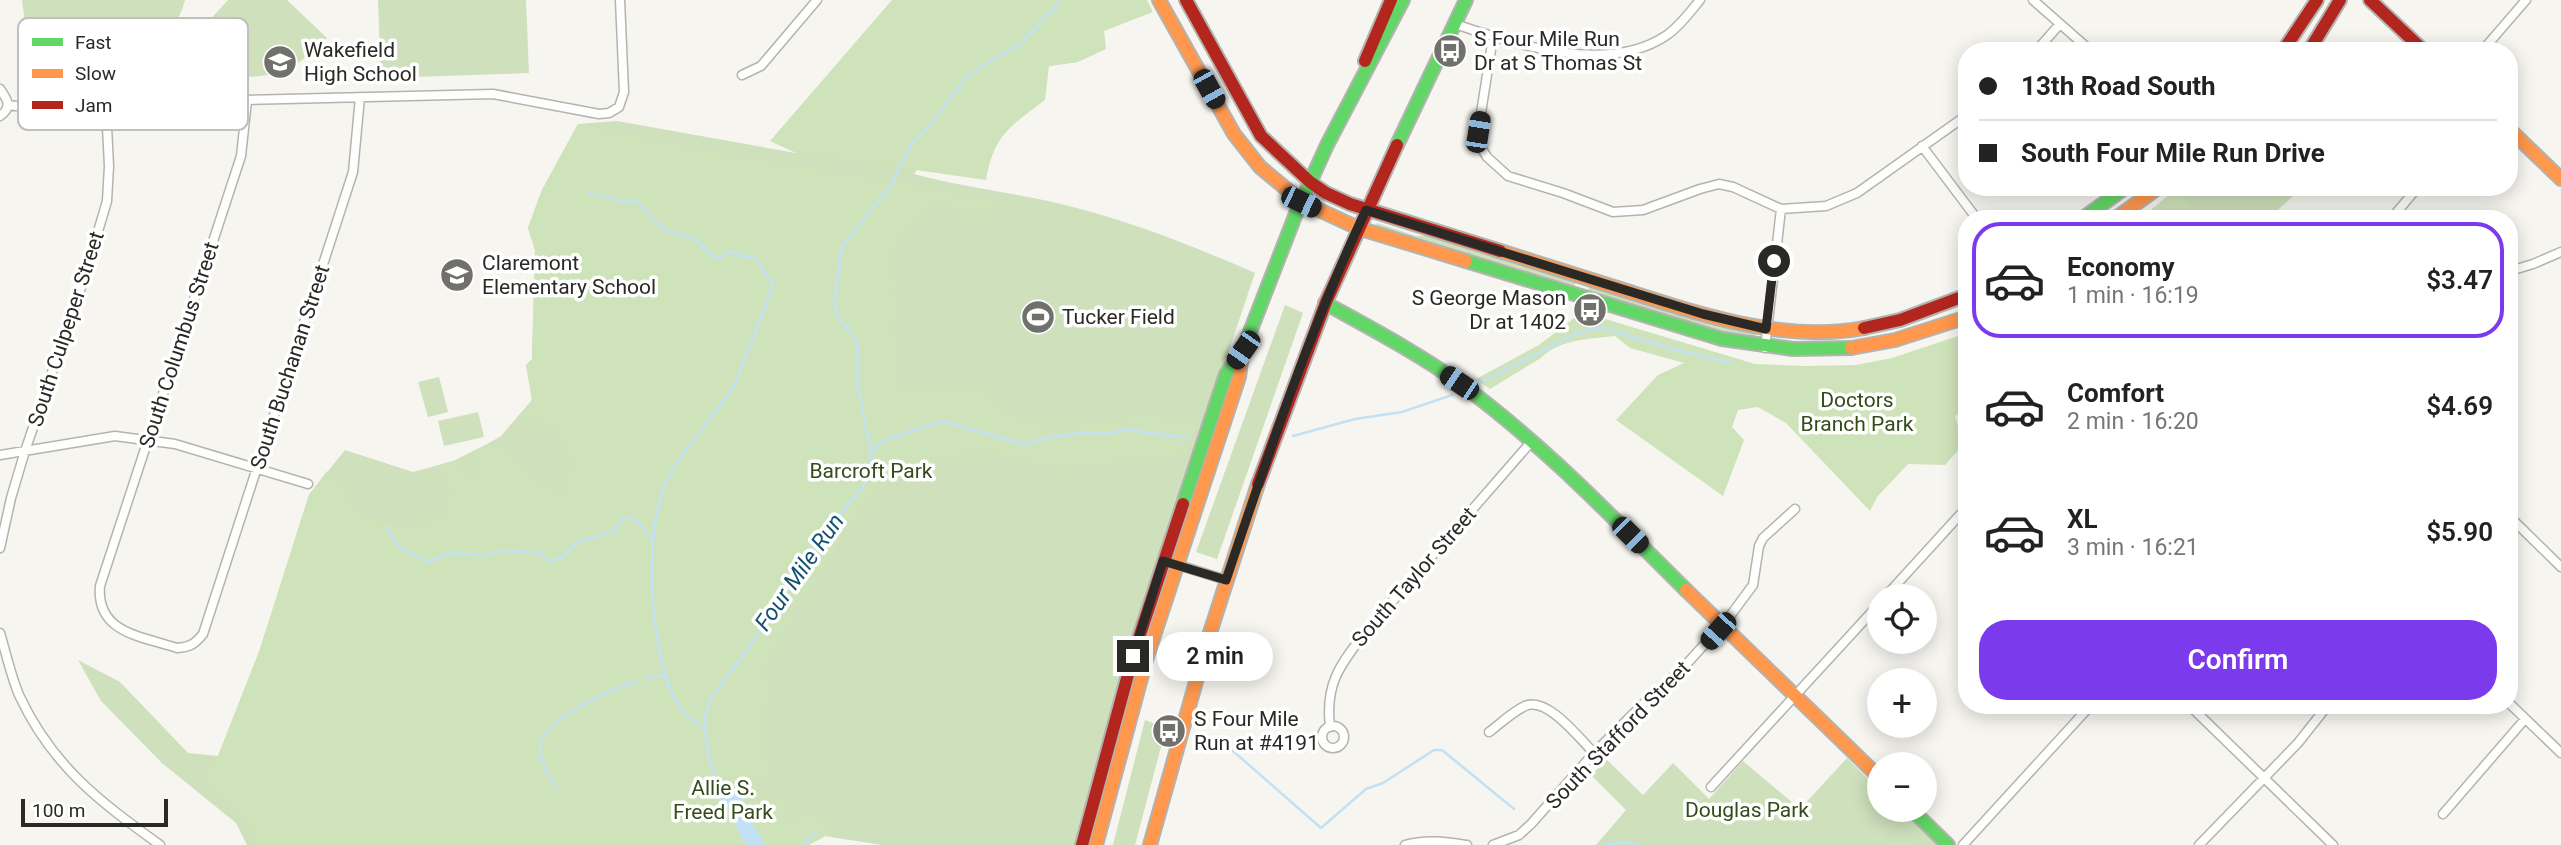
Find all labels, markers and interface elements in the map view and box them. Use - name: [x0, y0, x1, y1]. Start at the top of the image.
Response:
- legend: [18, 18, 248, 130]
- place label: S Four Mile Run Dr at S Thomas St: [1474, 27, 1642, 75]
- text: Fast: [75, 31, 112, 54]
- bus stop icon: S Four Mile Run Dr at S Thomas St: [1431, 32, 1469, 70]
- place label: Wakefield High School: [304, 38, 417, 86]
- school or university icon: Wakefield High School: [261, 43, 299, 81]
- text: Slow: [75, 62, 116, 85]
- car: [1190, 66, 1229, 112]
- text: 13th Road South: [2021, 71, 2216, 101]
- text: Jam: [75, 94, 112, 117]
- car: [1465, 110, 1492, 154]
- text: South Four Mile Run Drive: [2021, 138, 2325, 168]
- car: [1278, 183, 1325, 221]
- street label: South Culpeper Street: [23, 228, 109, 430]
- street label: South Columbus Street: [134, 239, 224, 451]
- route start: [1758, 245, 1790, 277]
- icon: car: [1983, 249, 2046, 312]
- place label: Claremont Elementary School: [482, 251, 656, 299]
- text: Economy: [2067, 252, 2174, 282]
- school or university icon: Claremont Elementary School: [438, 256, 476, 294]
- street label: South Buchanan Street: [246, 262, 334, 472]
- text: $3.47: [2426, 265, 2493, 295]
- text: 1 min · 16:19: [2067, 282, 2199, 309]
- place label: S George Mason Dr at 1402: [1412, 286, 1566, 334]
- bus stop icon: S George Mason Dr at 1402: [1571, 291, 1609, 329]
- sports icon: Tucker Field: [1019, 298, 1057, 336]
- place label: Tucker Field: [1062, 305, 1175, 329]
- car: [1223, 327, 1264, 373]
- car: [1436, 363, 1483, 403]
- icon: car: [1983, 375, 2046, 438]
- text: Comfort: [2067, 378, 2164, 408]
- park label: Doctors Branch Park: [1801, 388, 1914, 436]
- text: $4.69: [2426, 391, 2493, 421]
- text: 2 min · 16:20: [2067, 408, 2199, 435]
- park label: Barcroft Park: [809, 459, 933, 483]
- icon: car: [1983, 501, 2046, 564]
- street label: South Taylor Street: [1347, 502, 1481, 652]
- text: XL: [2067, 504, 2098, 534]
- water label: Four Mile Run: [749, 509, 850, 636]
- car: [1608, 513, 1653, 557]
- text: $5.90: [2426, 517, 2493, 547]
- text: 3 min · 16:21: [2067, 534, 2199, 561]
- map controls: [1867, 584, 1937, 822]
- button: locate: [1867, 584, 1937, 654]
- car: [1697, 608, 1740, 654]
- button: Confirm: [1979, 620, 2497, 700]
- callout: 2 min: [1158, 632, 1273, 680]
- route end: [1117, 640, 1149, 672]
- text: 2 min: [1186, 643, 1244, 670]
- street label: South Stafford Street: [1541, 656, 1695, 814]
- button: +: [1867, 668, 1937, 738]
- place label: S Four Mile Run at #4191: [1194, 707, 1319, 755]
- bus stop icon: S Four Mile Run at #4191: [1150, 712, 1188, 750]
- button: −: [1867, 752, 1937, 822]
- park label: Allie S. Freed Park: [673, 776, 773, 824]
- scale bar: [21, 796, 168, 828]
- park label: Douglas Park: [1685, 798, 1809, 822]
- text: 100 m: [32, 799, 85, 822]

